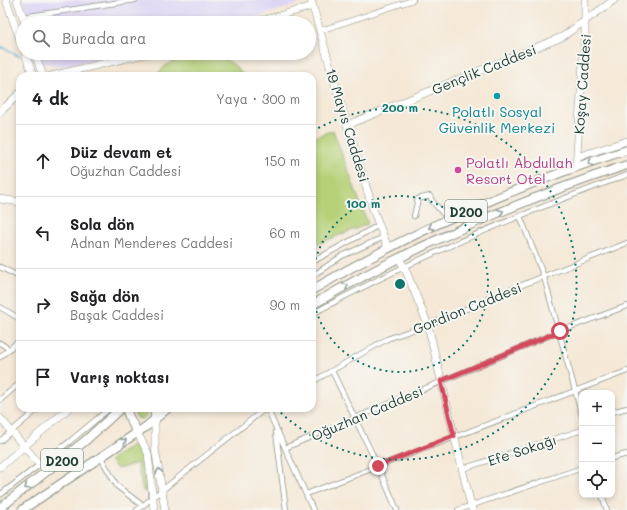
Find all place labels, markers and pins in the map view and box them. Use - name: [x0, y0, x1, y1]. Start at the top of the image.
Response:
- marker: Polatlı Sosyal Güvenlik Merkezi: [492, 91, 502, 101]
- place label: Polatlı Sosyal Güvenlik Merkezi: [439, 102, 555, 137]
- place label: Polatlı Abdullah Resort Otel: [466, 153, 573, 188]
- marker: Polatlı Abdullah Resort Otel: [453, 165, 463, 175]
- centre of rings: [393, 277, 407, 291]

